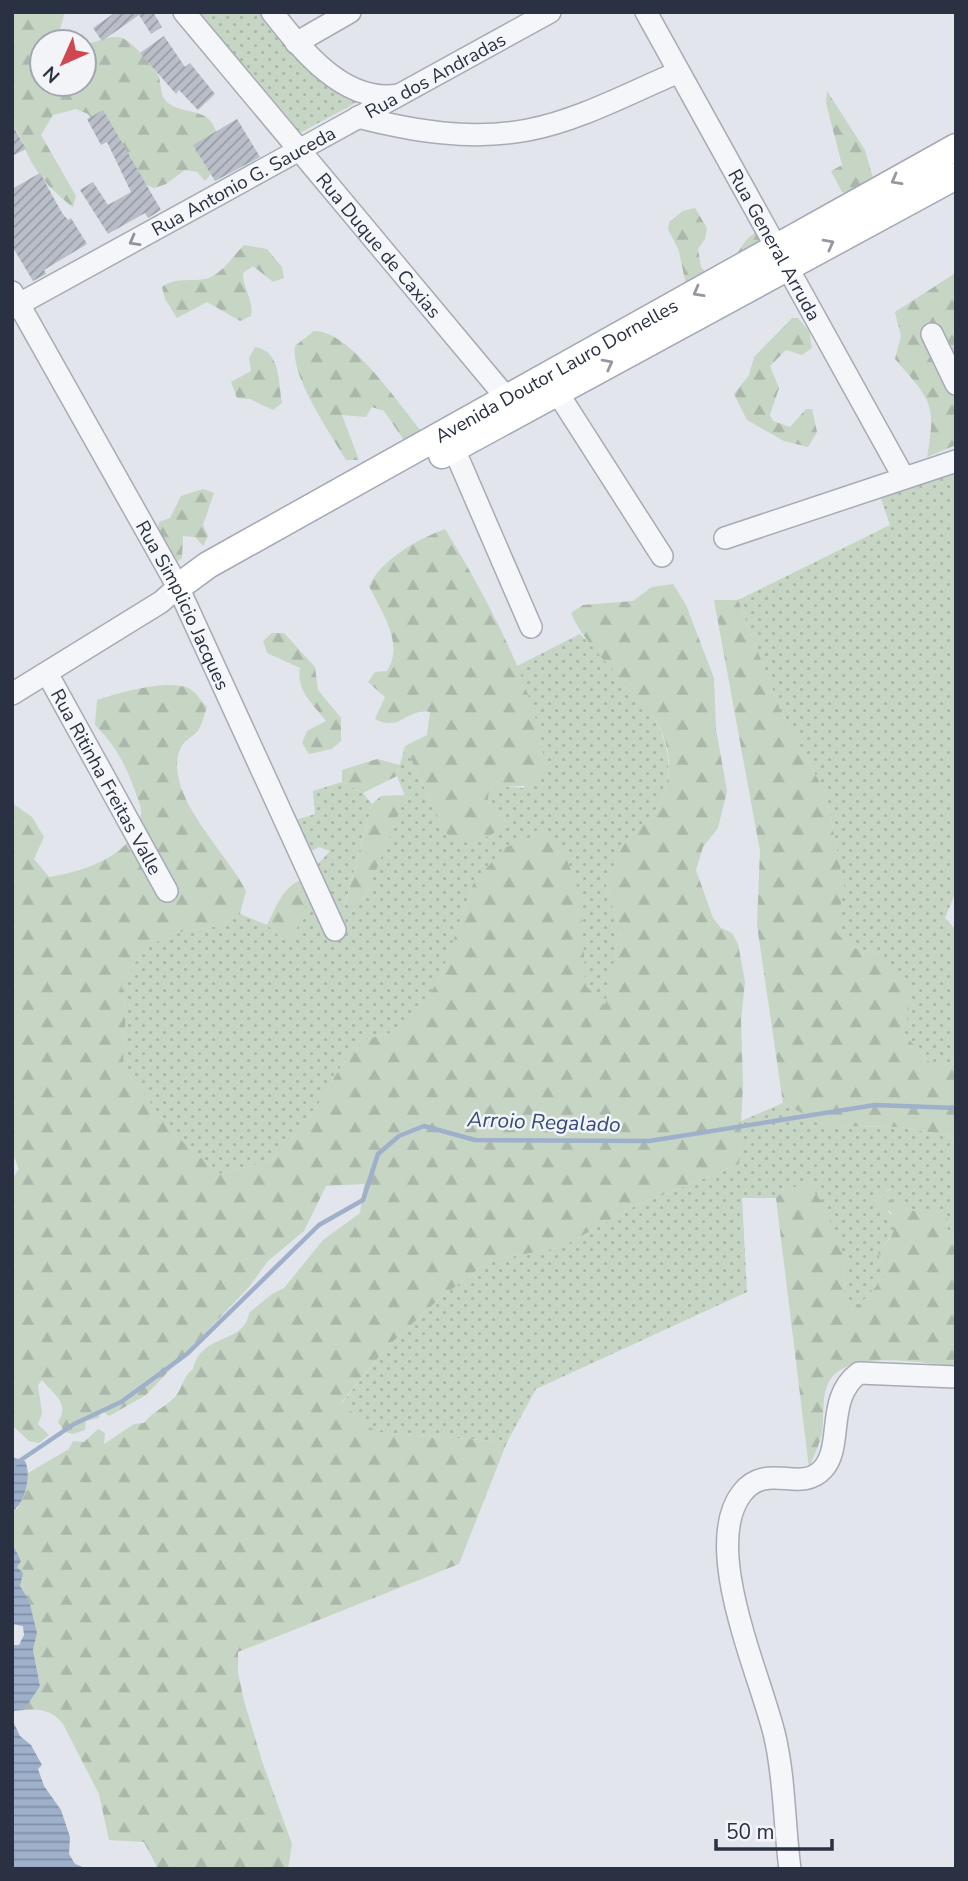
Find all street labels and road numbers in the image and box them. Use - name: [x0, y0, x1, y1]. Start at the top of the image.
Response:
- street label: Rua dos Andradas: [361, 27, 511, 125]
- street label: Rua Antonio G. Sauceda: [147, 121, 340, 243]
- street label: Rua General Arruda: [721, 165, 826, 326]
- street label: Rua Duque de Caxias: [310, 168, 447, 324]
- street label: Avenida Doutor Lauro Dornelles: [430, 293, 683, 450]
- street label: Rua Simplicio Jacques: [129, 516, 235, 694]
- street label: Rua Ritinha Freitas Valle: [44, 684, 168, 880]

